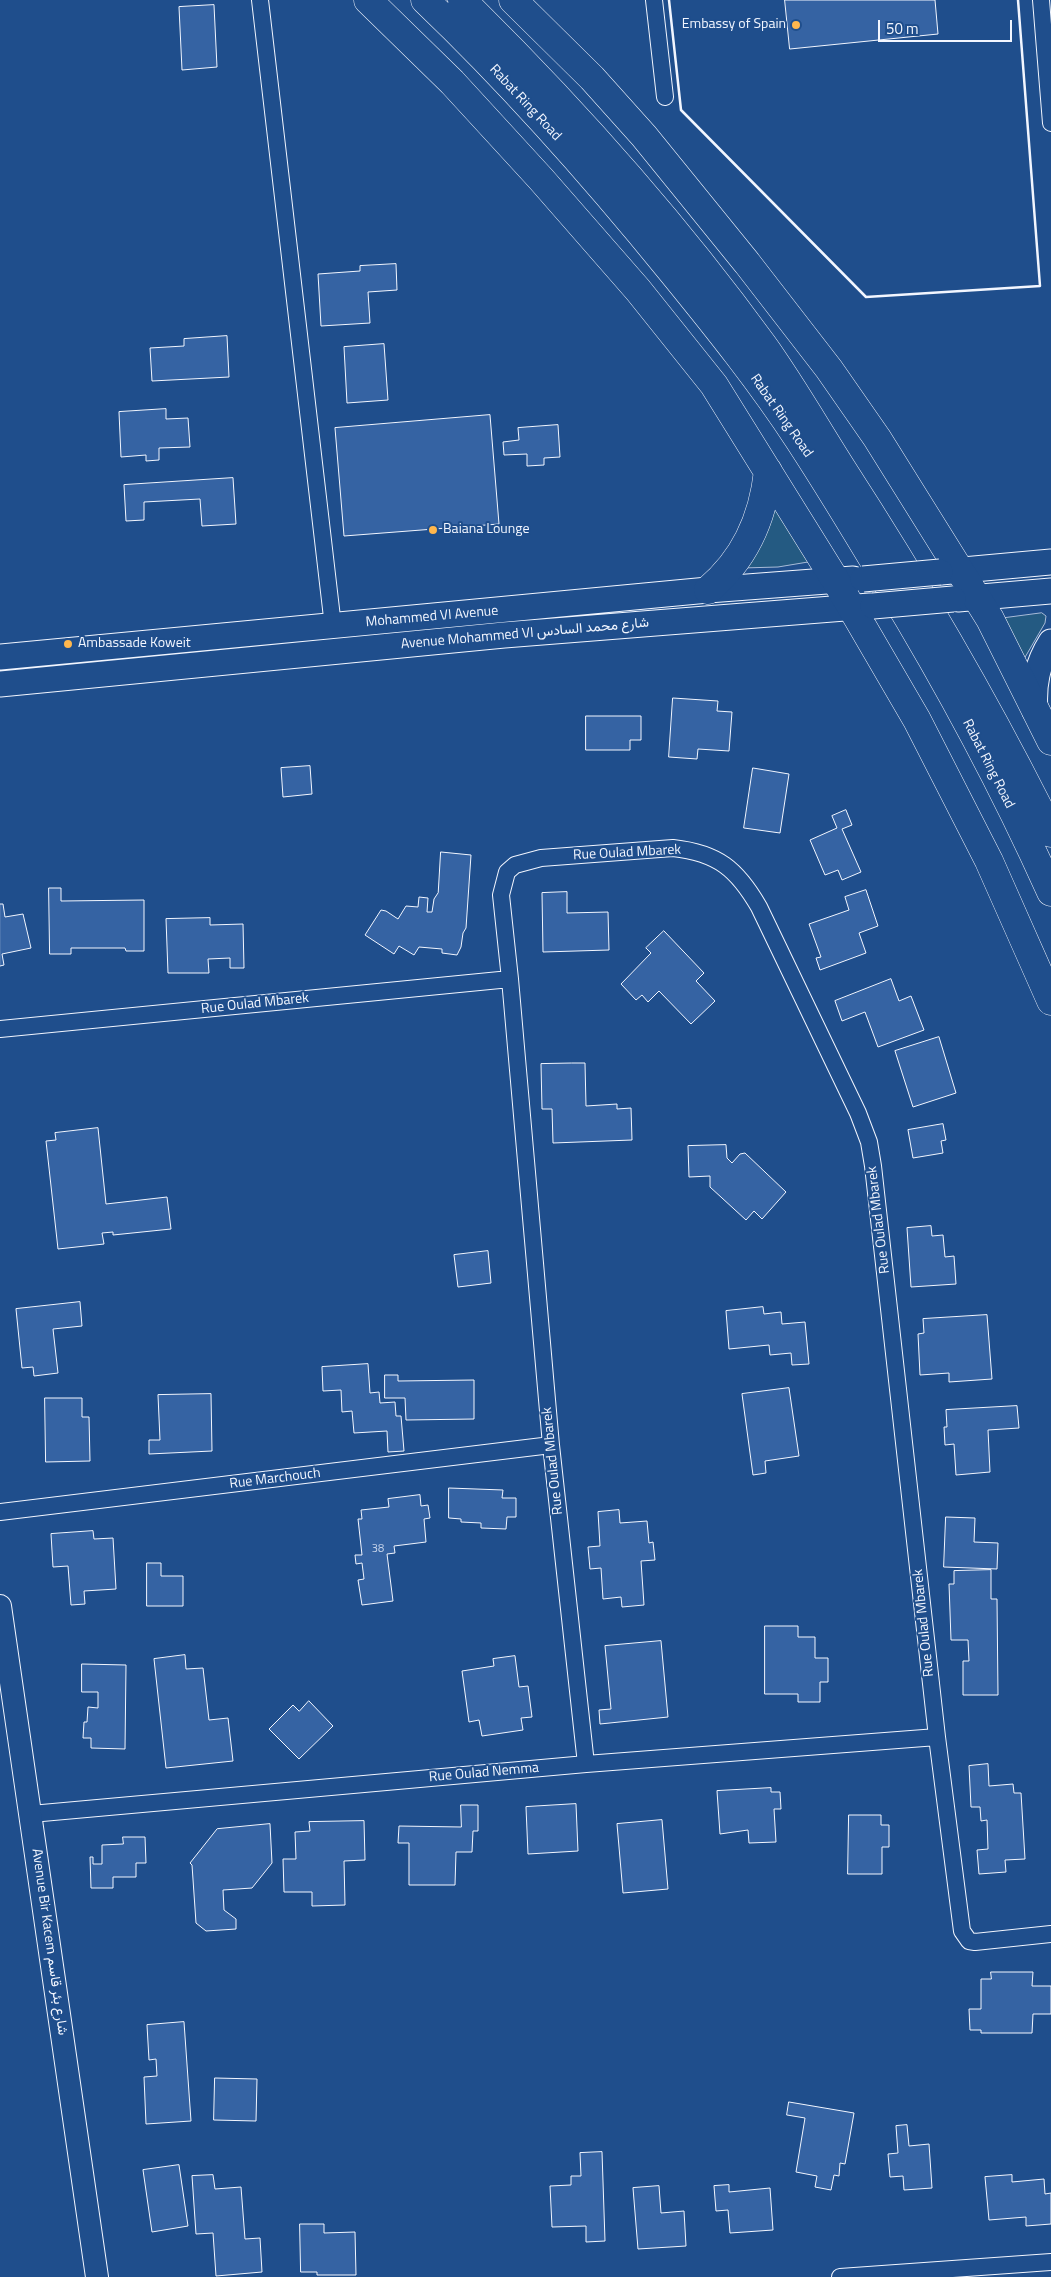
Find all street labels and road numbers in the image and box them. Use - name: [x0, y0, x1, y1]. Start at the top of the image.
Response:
- street label: Rabat Ring Road: [486, 62, 564, 144]
- street label: Rabat Ring Road: [746, 371, 816, 461]
- street label: Mohammed VI Avenue: [365, 603, 499, 631]
- street label: Avenue Mohammed VI شارع محمد السادس: [400, 615, 650, 653]
- street label: Rabat Ring Road: [958, 717, 1018, 811]
- street label: Rue Oulad Mbarek: [573, 842, 681, 864]
- street label: Rue Oulad Mbarek: [200, 990, 310, 1018]
- street label: Rue Oulad Mbarek: [864, 1165, 894, 1275]
- street label: Rue Oulad Mbarek: [539, 1406, 567, 1516]
- street label: Rue Marchouch: [228, 1465, 322, 1493]
- street label: Rue Oulad Mbarek: [910, 1568, 938, 1678]
- street label: Rue Oulad Nemma: [428, 1760, 540, 1786]
- street label: Avenue Bir Kacem شارع بئر قاسم: [28, 1848, 70, 2036]

